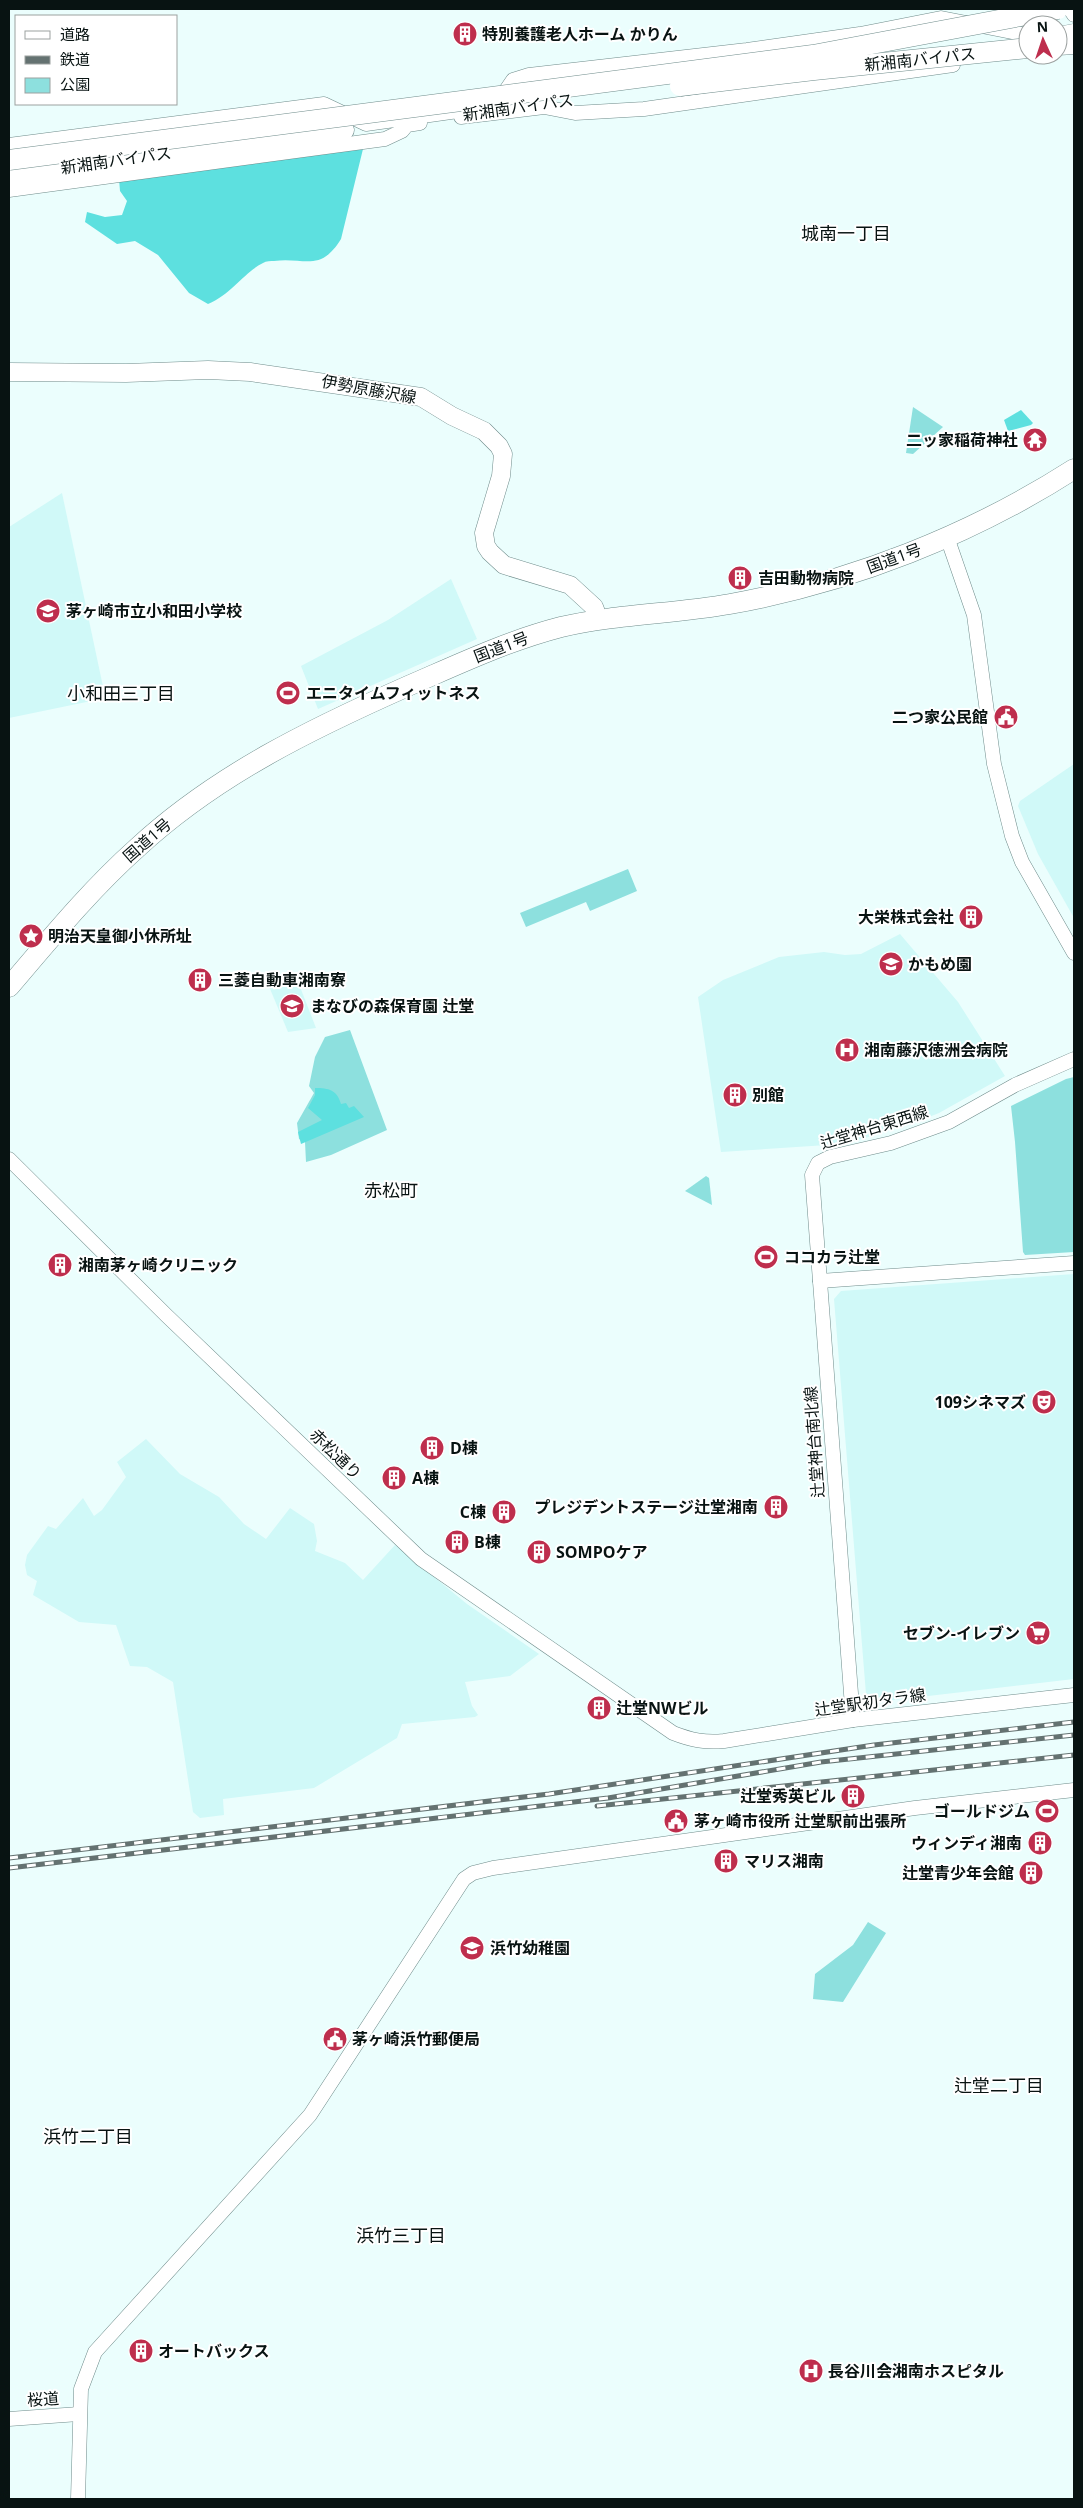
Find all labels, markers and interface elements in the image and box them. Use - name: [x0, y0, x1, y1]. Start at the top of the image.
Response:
- legend: [15, 15, 178, 105]
- north arrow: [1018, 15, 1068, 65]
- text: N: [1036, 17, 1048, 36]
- building icon: 特別養護老人ホーム かりん: [452, 21, 478, 47]
- place label: 特別養護老人ホーム かりん: [482, 23, 678, 45]
- text: 道路: [60, 24, 90, 44]
- street label: 新湘南バイパス: [863, 42, 977, 76]
- text: 鉄道: [60, 49, 90, 69]
- text: 公園: [60, 74, 90, 94]
- street label: 新湘南バイパス: [461, 88, 575, 126]
- street label: 新湘南バイパス: [59, 141, 173, 179]
- district label: 城南一丁目: [801, 221, 891, 245]
- street label: 伊勢原藤沢線: [320, 370, 418, 408]
- temple icon: 二ッ家稲荷神社: [1022, 427, 1048, 453]
- place label: 二ッ家稲荷神社: [906, 429, 1018, 451]
- street label: 国道1号: [863, 538, 925, 578]
- building icon: 吉田動物病院: [727, 565, 753, 591]
- place label: 吉田動物病院: [758, 567, 854, 589]
- school or university icon: 茅ヶ崎市立小和田小学校: [35, 598, 61, 624]
- place label: 茅ヶ崎市立小和田小学校: [66, 600, 242, 622]
- street label: 国道1号: [470, 626, 532, 668]
- sports icon: エニタイムフィットネス: [275, 680, 301, 706]
- district label: 小和田三丁目: [67, 681, 175, 705]
- place label: エニタイムフィットネス: [306, 682, 480, 704]
- public building icon: 二つ家公民館: [993, 704, 1019, 730]
- place label: 二つ家公民館: [892, 706, 988, 728]
- street label: 国道1号: [118, 813, 176, 867]
- building icon: 大栄株式会社: [958, 904, 984, 930]
- place label: 大栄株式会社: [858, 906, 954, 928]
- place icon: 明治天皇御小休所址: [18, 923, 44, 949]
- place label: 明治天皇御小休所址: [48, 925, 192, 947]
- school or university icon: かもめ園: [878, 951, 904, 977]
- place label: かもめ園: [908, 953, 972, 975]
- building icon: 三菱自動車湘南寮: [187, 967, 213, 993]
- place label: 三菱自動車湘南寮: [218, 969, 346, 991]
- school or university icon: まなびの森保育園 辻堂: [279, 993, 305, 1019]
- place label: まなびの森保育園 辻堂: [310, 995, 474, 1017]
- hospital icon: 湘南藤沢徳洲会病院: [834, 1037, 860, 1063]
- place label: 湘南藤沢徳洲会病院: [864, 1039, 1008, 1061]
- building icon: 別館: [722, 1082, 748, 1108]
- place label: 別館: [752, 1084, 784, 1106]
- street label: 辻堂神台東西線: [817, 1100, 931, 1154]
- district label: 赤松町: [364, 1178, 418, 1202]
- sports icon: ココカラ辻堂: [753, 1244, 779, 1270]
- place label: ココカラ辻堂: [784, 1246, 880, 1268]
- building icon: 湘南茅ヶ崎クリニック: [47, 1252, 73, 1278]
- place label: 湘南茅ヶ崎クリニック: [78, 1254, 238, 1276]
- street label: 辻堂神台南北線: [799, 1385, 829, 1499]
- theatre icon: 109シネマズ: [1031, 1389, 1057, 1415]
- place label: 109シネマズ: [935, 1391, 1026, 1413]
- street label: 赤松通り: [305, 1424, 367, 1484]
- building icon: D棟: [419, 1435, 445, 1461]
- place label: D棟: [450, 1437, 478, 1459]
- building icon: A棟: [381, 1465, 407, 1491]
- place label: A棟: [412, 1467, 439, 1489]
- building icon: プレジデントステージ辻堂湘南: [763, 1494, 789, 1520]
- place label: プレジデントステージ辻堂湘南: [534, 1496, 758, 1518]
- building icon: C棟: [491, 1499, 517, 1525]
- place label: C棟: [460, 1501, 486, 1523]
- building icon: B棟: [444, 1529, 470, 1555]
- place label: B棟: [474, 1531, 501, 1553]
- building icon: SOMPOケア: [526, 1539, 552, 1565]
- place label: SOMPOケア: [556, 1541, 647, 1563]
- supermarket icon: セブン-イレブン: [1025, 1620, 1051, 1646]
- place label: セブン-イレブン: [903, 1622, 1020, 1644]
- street label: 辻堂駅初タラ線: [813, 1683, 927, 1721]
- building icon: 辻堂NWビル: [586, 1695, 612, 1721]
- place label: 辻堂NWビル: [616, 1697, 708, 1719]
- building icon: 辻堂秀英ビル: [840, 1783, 866, 1809]
- place label: 辻堂秀英ビル: [740, 1785, 836, 1807]
- sports icon: ゴールドジム: [1034, 1798, 1060, 1824]
- place label: ゴールドジム: [934, 1800, 1030, 1822]
- public building icon: 茅ヶ崎市役所 辻堂駅前出張所: [663, 1808, 689, 1834]
- place label: 茅ヶ崎市役所 辻堂駅前出張所: [694, 1810, 906, 1832]
- building icon: ウィンディ湘南: [1027, 1830, 1053, 1856]
- place label: ウィンディ湘南: [911, 1832, 1022, 1854]
- building icon: マリス湘南: [713, 1848, 739, 1874]
- place label: マリス湘南: [744, 1850, 824, 1872]
- building icon: 辻堂青少年会館: [1018, 1860, 1044, 1886]
- place label: 辻堂青少年会館: [902, 1862, 1014, 1884]
- school or university icon: 浜竹幼稚園: [459, 1935, 485, 1961]
- place label: 浜竹幼稚園: [490, 1937, 570, 1959]
- public building icon: 茅ヶ崎浜竹郵便局: [322, 2026, 348, 2052]
- place label: 茅ヶ崎浜竹郵便局: [352, 2028, 480, 2050]
- district label: 辻堂二丁目: [954, 2073, 1044, 2097]
- district label: 浜竹二丁目: [43, 2124, 133, 2148]
- district label: 浜竹三丁目: [356, 2223, 446, 2247]
- building icon: オートバックス: [128, 2338, 154, 2364]
- place label: オートバックス: [158, 2340, 270, 2362]
- hospital icon: 長谷川会湘南ホスピタル: [798, 2358, 824, 2384]
- place label: 長谷川会湘南ホスピタル: [828, 2360, 1004, 2382]
- street label: 桜道: [26, 2387, 60, 2411]

